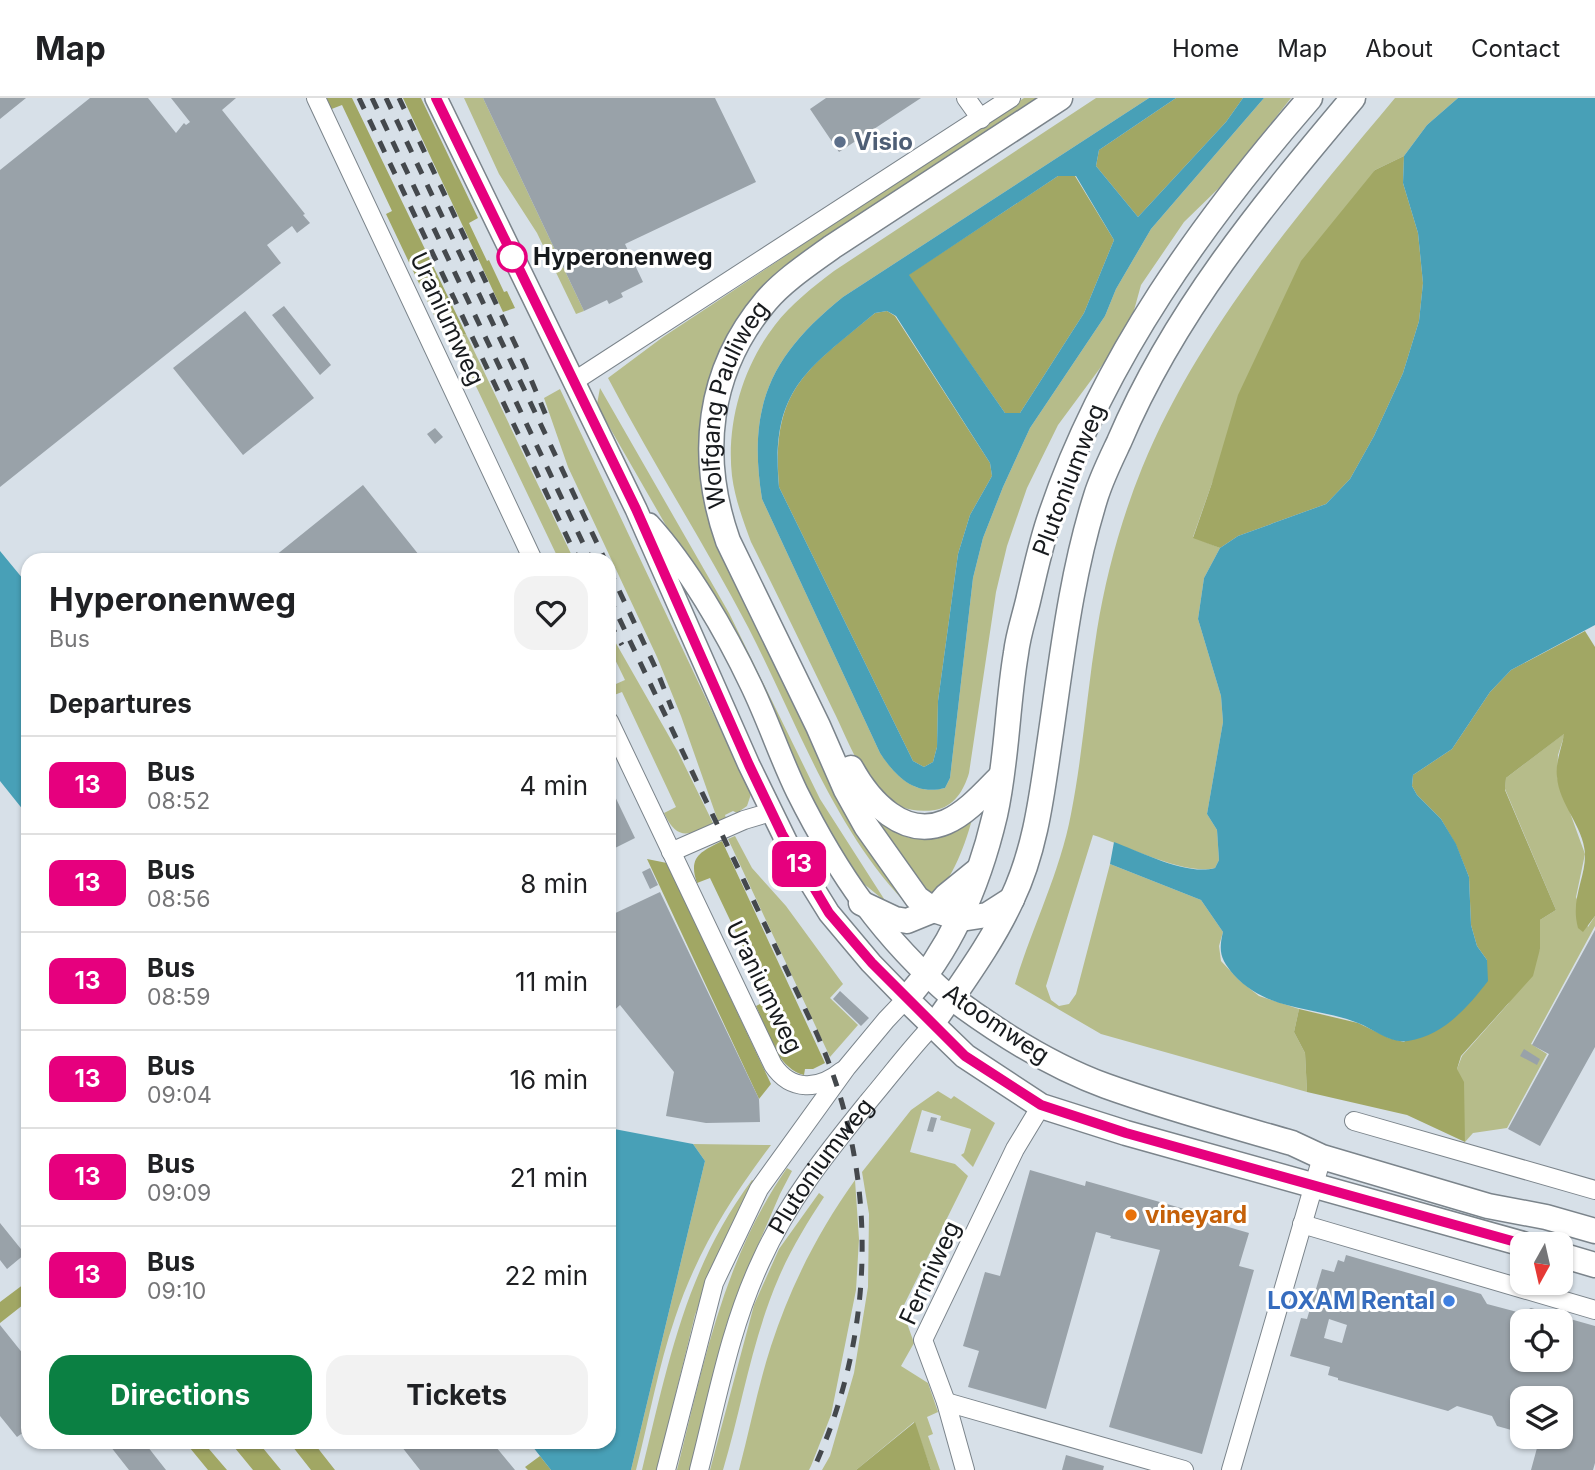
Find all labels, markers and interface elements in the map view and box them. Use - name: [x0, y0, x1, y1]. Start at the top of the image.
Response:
- text: Map: [35, 28, 106, 68]
- text: Home: [1172, 34, 1239, 63]
- text: Map: [1277, 34, 1327, 63]
- text: About: [1365, 34, 1433, 63]
- text: Contact: [1471, 34, 1560, 63]
- place label: Visio: [854, 127, 913, 156]
- marker: Visio: [832, 134, 848, 150]
- marker: Hyperonenweg: [497, 242, 527, 272]
- place label: Hyperonenweg: [533, 242, 713, 271]
- street label: Uraniumweg: [404, 248, 491, 390]
- street label: Wolfgang Pauliweg: [696, 295, 775, 511]
- street label: Plutoniumweg: [1026, 400, 1111, 560]
- button: heart: [514, 576, 588, 650]
- text: Hyperonenweg: [49, 579, 296, 619]
- text: Bus: [49, 625, 90, 653]
- text: Departures: [49, 688, 192, 719]
- text: Bus: [147, 756, 195, 787]
- text: 13: [75, 770, 100, 799]
- text: 4 min: [519, 770, 588, 801]
- text: 08:52: [147, 787, 210, 815]
- line badge: 13: [768, 841, 830, 887]
- text: 13: [786, 849, 812, 878]
- text: Bus: [147, 854, 195, 885]
- text: 13: [75, 868, 100, 897]
- text: 8 min: [520, 868, 588, 899]
- text: 08:56: [147, 885, 211, 913]
- street label: Uraniumweg: [720, 916, 809, 1058]
- text: Bus: [147, 952, 195, 983]
- text: 13: [75, 966, 100, 995]
- text: 11 min: [515, 966, 588, 997]
- street label: Atoomweg: [938, 978, 1055, 1070]
- text: 08:59: [147, 983, 211, 1011]
- text: Bus: [147, 1050, 195, 1081]
- text: 13: [75, 1064, 100, 1093]
- text: 16 min: [510, 1064, 588, 1095]
- text: 09:04: [147, 1081, 212, 1109]
- street label: Plutoniumweg: [762, 1092, 879, 1239]
- text: Bus: [147, 1148, 195, 1179]
- text: 13: [75, 1162, 100, 1191]
- text: 21 min: [510, 1162, 588, 1193]
- text: 09:09: [147, 1179, 211, 1207]
- place label: vineyard: [1145, 1200, 1247, 1229]
- marker: vineyard: [1123, 1207, 1139, 1223]
- street label: Fermiweg: [893, 1216, 966, 1329]
- north arrow: [1510, 1232, 1573, 1295]
- map controls: [1510, 1232, 1573, 1449]
- text: Bus: [147, 1246, 195, 1277]
- text: 13: [75, 1260, 100, 1289]
- text: 22 min: [505, 1260, 588, 1291]
- text: 09:10: [147, 1277, 206, 1305]
- place label: LOXAM Rental: [1267, 1286, 1435, 1315]
- marker: LOXAM Rental: [1441, 1293, 1457, 1309]
- button: locate: [1510, 1309, 1573, 1372]
- button: Directions: [49, 1355, 312, 1435]
- button: Tickets: [326, 1355, 588, 1435]
- button: layers: [1510, 1386, 1573, 1449]

